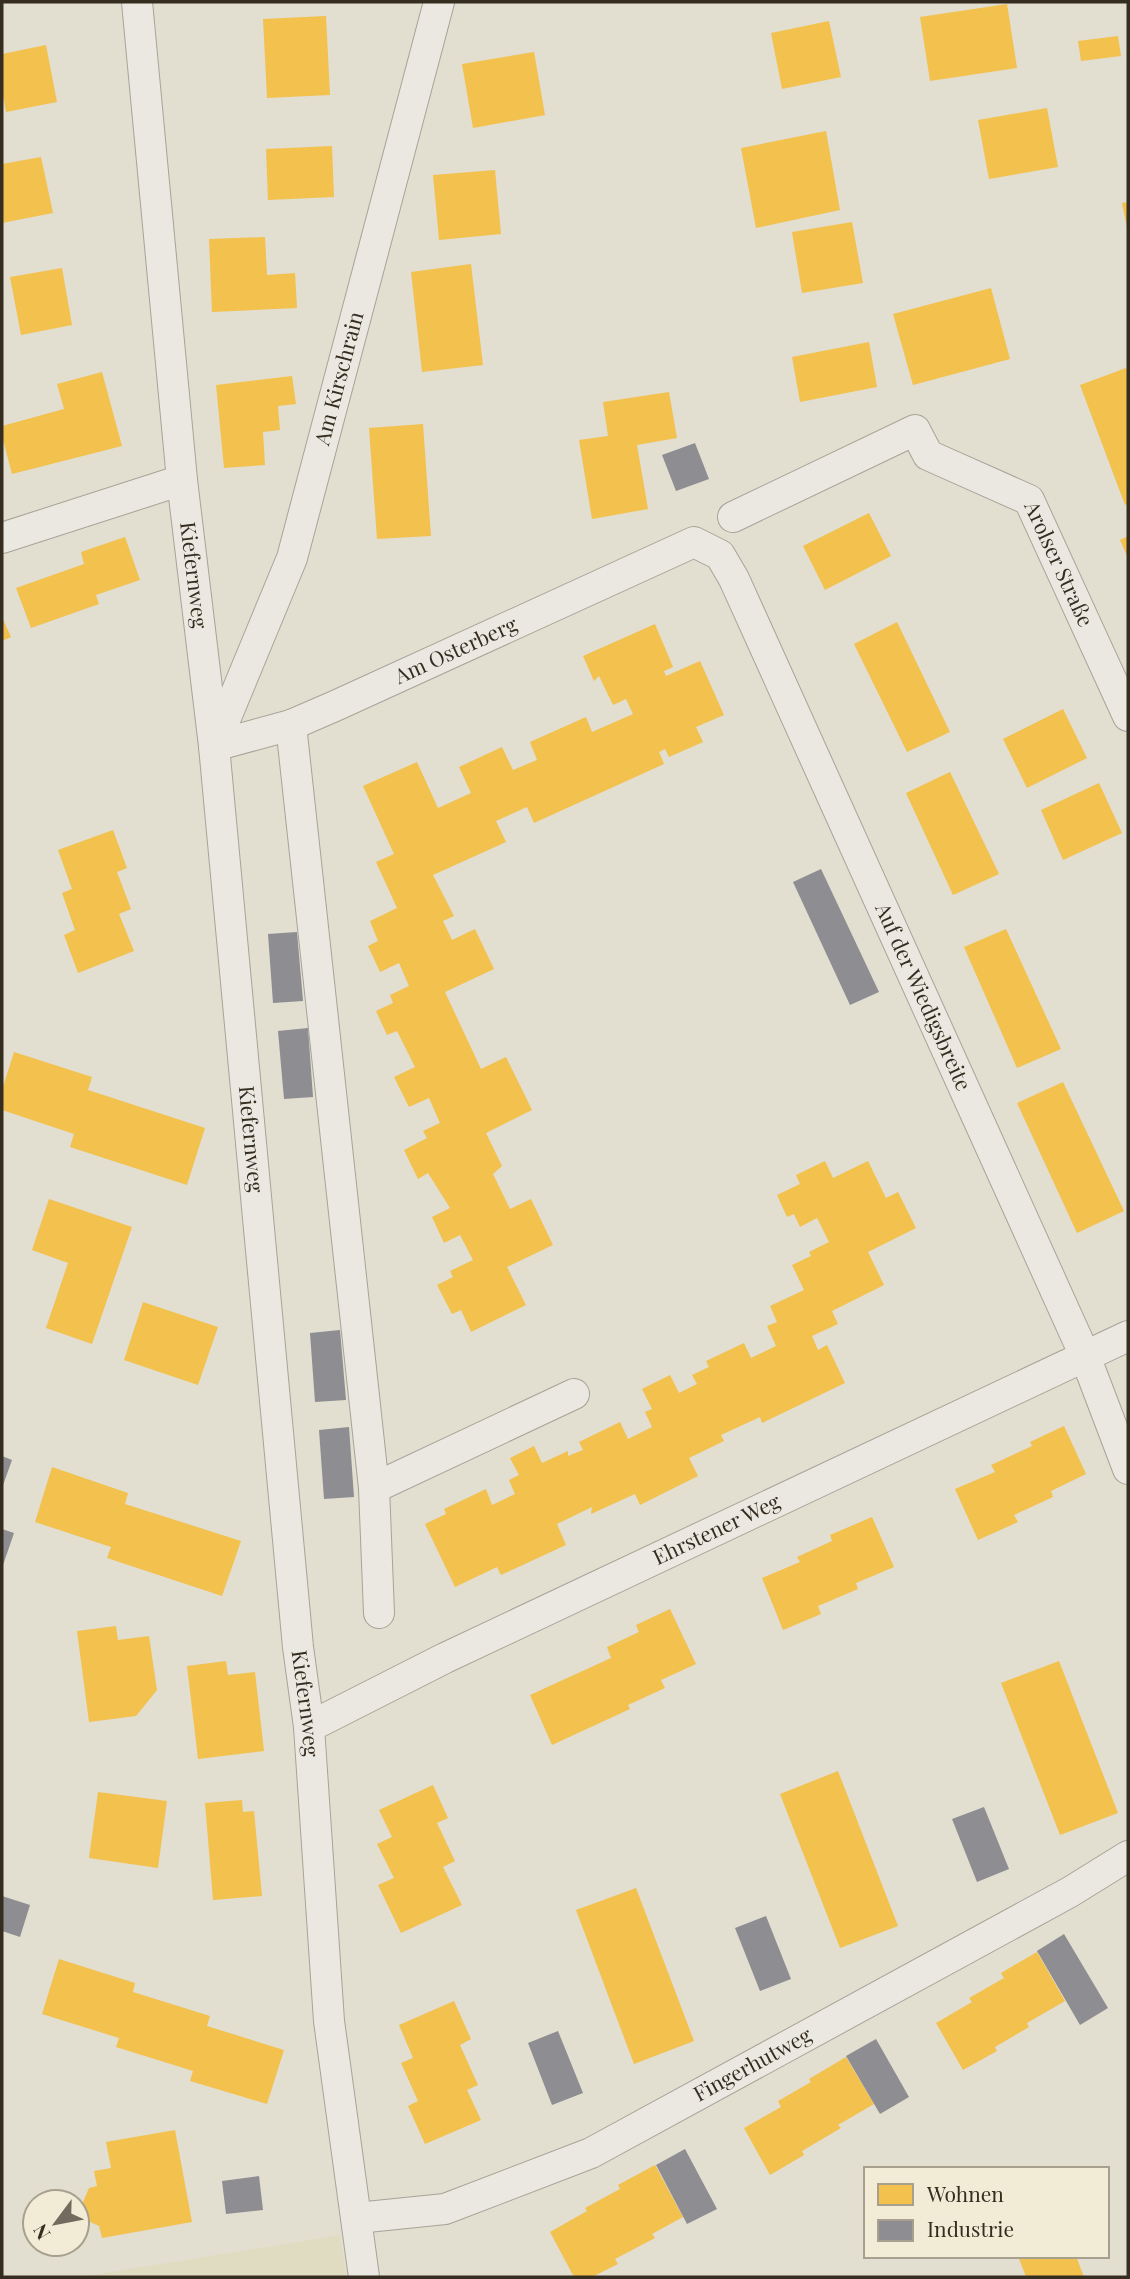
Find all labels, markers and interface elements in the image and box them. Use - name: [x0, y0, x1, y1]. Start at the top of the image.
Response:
- street label: Am Kirschrain: [306, 308, 369, 449]
- street label: Arolser Straße: [1019, 495, 1101, 631]
- street label: Kiefernweg: [175, 520, 216, 630]
- street label: Am Osterberg: [389, 609, 521, 689]
- street label: Auf der Wiedigsbreite: [870, 897, 979, 1094]
- street label: Kiefernweg: [234, 1084, 272, 1194]
- street label: Ehrstener Weg: [648, 1486, 784, 1570]
- street label: Kiefernweg: [287, 1648, 327, 1758]
- street label: Fingerhutweg: [688, 2020, 816, 2107]
- legend: [864, 2167, 1109, 2258]
- text: Wohnen: [926, 2179, 1004, 2207]
- north arrow: [21, 2188, 91, 2258]
- text: Industrie: [927, 2214, 1014, 2242]
- text: N: [26, 2220, 55, 2245]

